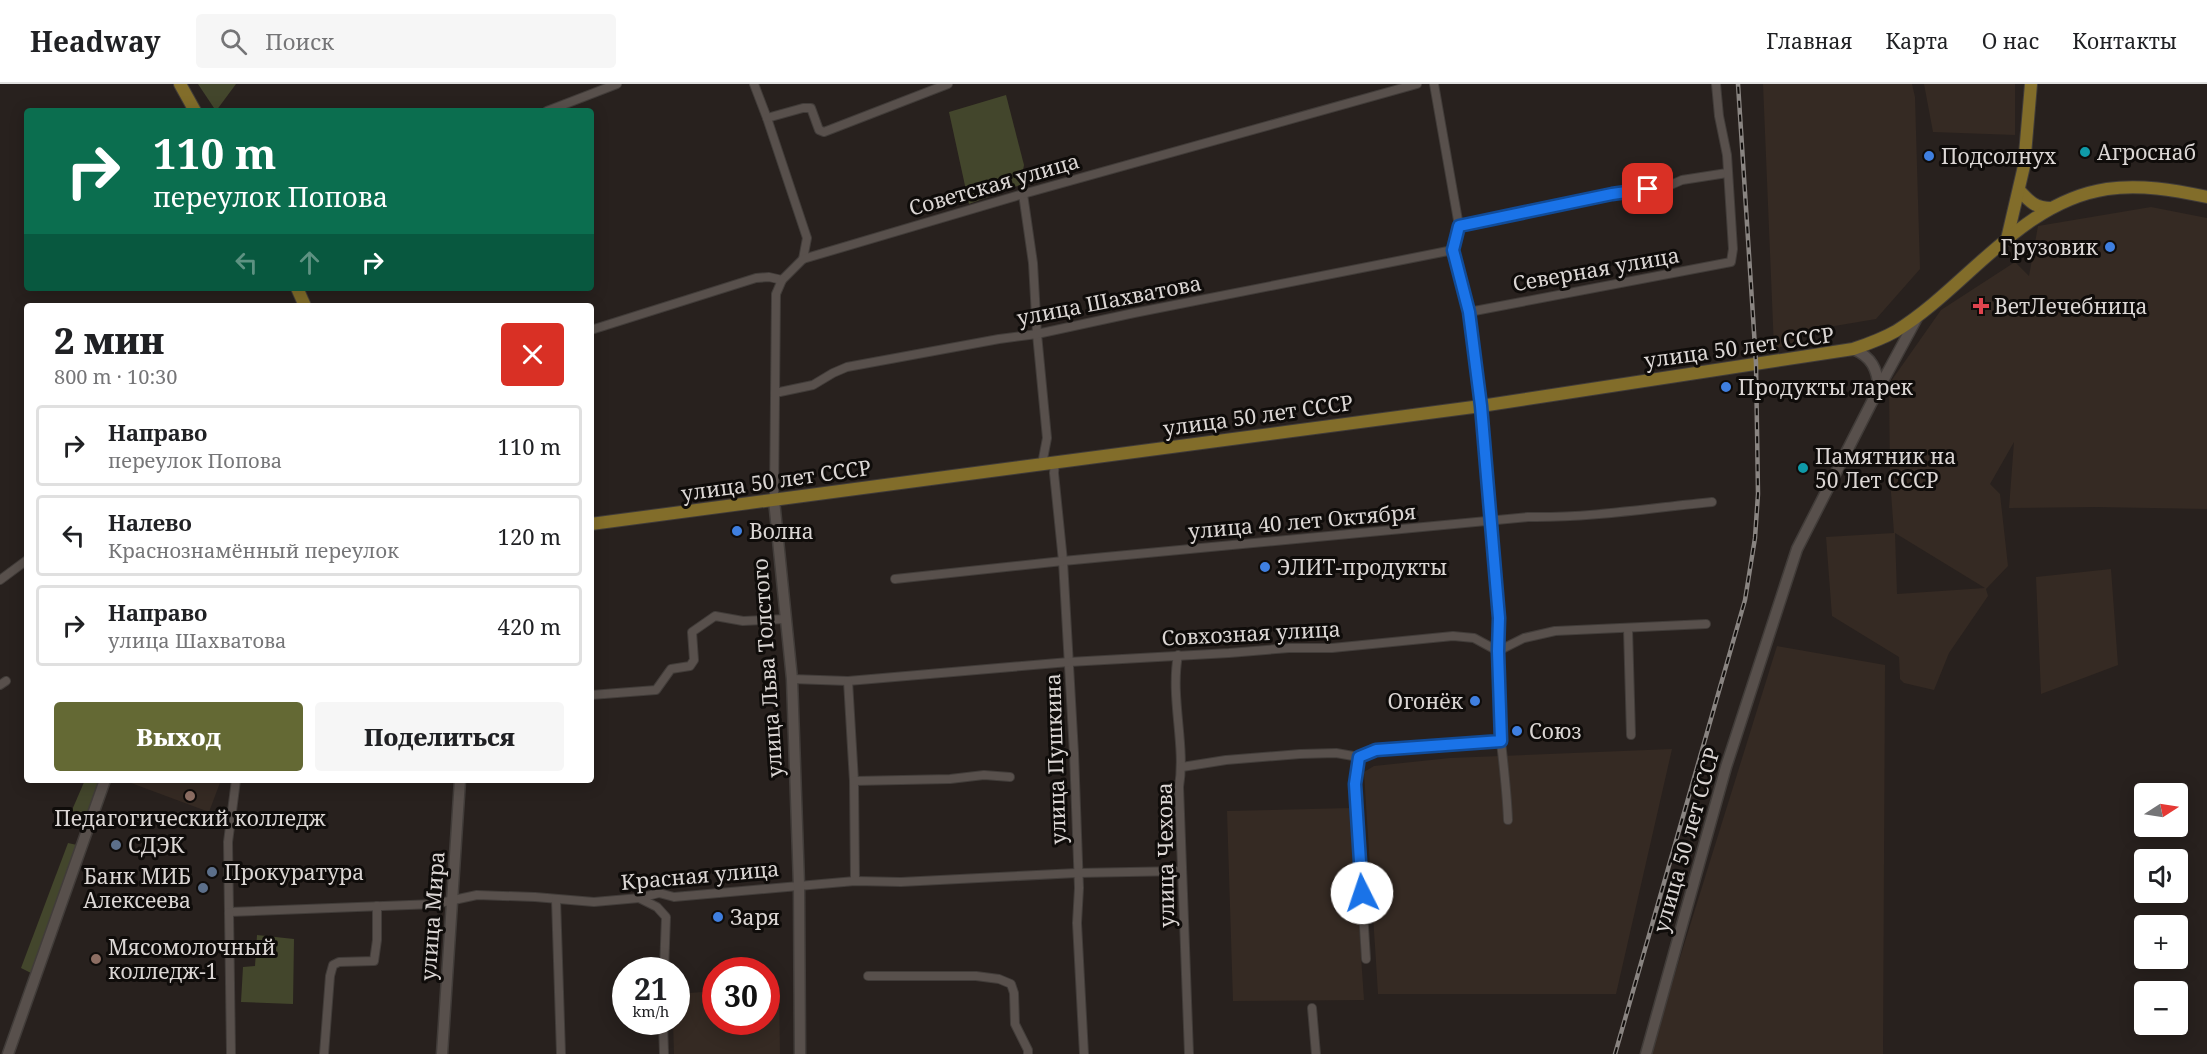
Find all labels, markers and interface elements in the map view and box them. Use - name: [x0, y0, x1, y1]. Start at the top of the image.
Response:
- search box: [196, 14, 616, 68]
- text: Headway: [30, 22, 160, 60]
- icon: search: [217, 25, 250, 58]
- text: Поиск: [265, 26, 334, 56]
- text: Главная: [1766, 27, 1853, 55]
- text: Карта: [1886, 27, 1949, 55]
- text: О нас: [1982, 27, 2039, 55]
- text: Контакты: [2072, 27, 2177, 55]
- text: 110 m: [153, 124, 277, 181]
- icon: right: [54, 132, 132, 210]
- place label: Агроснаб: [2097, 138, 2196, 166]
- place label: Подсолнух: [1941, 142, 2057, 170]
- marker: Агроснаб: [2078, 145, 2092, 159]
- street label: Советская улица: [906, 146, 1082, 222]
- marker: Подсолнух: [1922, 149, 1936, 163]
- pin: [1622, 163, 1673, 214]
- icon: arrive: [1631, 172, 1664, 205]
- text: переулок Попова: [153, 178, 388, 215]
- place label: Грузовик: [2000, 233, 2099, 261]
- marker: Грузовик: [2103, 240, 2117, 254]
- street label: Северная улица: [1511, 241, 1681, 297]
- icon: left: [230, 246, 263, 279]
- icon: ahead: [293, 246, 326, 279]
- icon: right: [356, 246, 389, 279]
- street label: улица Шахватова: [1014, 268, 1204, 332]
- place label: ВетЛечебница: [1994, 292, 2148, 320]
- marker: ВетЛечебница: [1972, 297, 1990, 315]
- text: 2 мин: [54, 316, 164, 365]
- street label: улица 50 лет СССР: [1642, 320, 1836, 374]
- button: close: [501, 323, 564, 386]
- text: 800 m · 10:30: [54, 363, 177, 390]
- place label: Продукты ларек: [1738, 373, 1914, 401]
- marker: Продукты ларек: [1719, 380, 1733, 394]
- street label: улица 50 лет СССР: [1161, 388, 1355, 442]
- text: Направо: [108, 417, 207, 447]
- icon: right: [57, 429, 90, 462]
- text: 110 m: [498, 431, 561, 461]
- place label: Памятник на 50 Лет СССР: [1815, 442, 1956, 494]
- text: переулок Попова: [108, 447, 282, 474]
- street label: улица 50 лет СССР: [679, 453, 873, 507]
- marker: Памятник на 50 Лет СССР: [1796, 461, 1810, 475]
- street label: улица 40 лет Октября: [1187, 497, 1417, 545]
- text: Налево: [108, 507, 192, 537]
- place label: Волна: [749, 517, 814, 545]
- icon: left: [57, 519, 90, 552]
- text: 120 m: [498, 521, 561, 551]
- marker: Волна: [730, 524, 744, 538]
- text: Краснознамённый переулок: [108, 537, 399, 564]
- place label: ЭЛИТ-продукты: [1277, 553, 1447, 581]
- street label: улица Льва Толстого: [745, 557, 789, 779]
- marker: ЭЛИТ-продукты: [1258, 560, 1272, 574]
- text: Направо: [108, 597, 207, 627]
- icon: right: [57, 609, 90, 642]
- text: 420 m: [498, 611, 561, 641]
- street label: Совхозная улица: [1161, 614, 1341, 652]
- text: улица Шахватова: [108, 627, 286, 654]
- street label: улица Пушкина: [1038, 673, 1072, 845]
- place label: Огонёк: [1388, 687, 1464, 715]
- marker: Огонёк: [1468, 694, 1482, 708]
- button: Выход: [54, 702, 303, 771]
- button: Поделиться: [315, 702, 564, 771]
- place label: Союз: [1529, 717, 1581, 745]
- marker: Союз: [1510, 724, 1524, 738]
- street label: улица 50 лет СССР: [1646, 744, 1726, 936]
- street label: улица Чехова: [1150, 782, 1180, 928]
- north arrow: [2134, 783, 2188, 837]
- map controls: [2134, 783, 2188, 1035]
- marker: Педагогический колледж: [183, 789, 197, 803]
- place label: Педагогический колледж: [54, 804, 326, 832]
- place label: СДЭК: [128, 831, 185, 859]
- marker: СДЭК: [109, 838, 123, 852]
- button: sound: [2134, 849, 2188, 903]
- street label: улица Мира: [414, 850, 450, 982]
- street label: Красная улица: [620, 854, 780, 896]
- place label: Прокуратура: [224, 858, 364, 886]
- position arrow: [1330, 861, 1394, 925]
- place label: Банк МИБ Алексеева: [83, 862, 191, 914]
- marker: Прокуратура: [205, 865, 219, 879]
- marker: Банк МИБ Алексеева: [196, 881, 210, 895]
- place label: Заря: [730, 903, 780, 931]
- marker: Заря: [711, 910, 725, 924]
- button: +: [2134, 915, 2188, 969]
- place label: Мясомолочный колледж-1: [108, 933, 276, 985]
- marker: Мясомолочный колледж-1: [89, 952, 103, 966]
- speed limit sign: 30: [702, 957, 780, 1035]
- text: 21: [634, 968, 668, 1009]
- button: −: [2134, 981, 2188, 1035]
- text: km/h: [633, 1001, 669, 1021]

